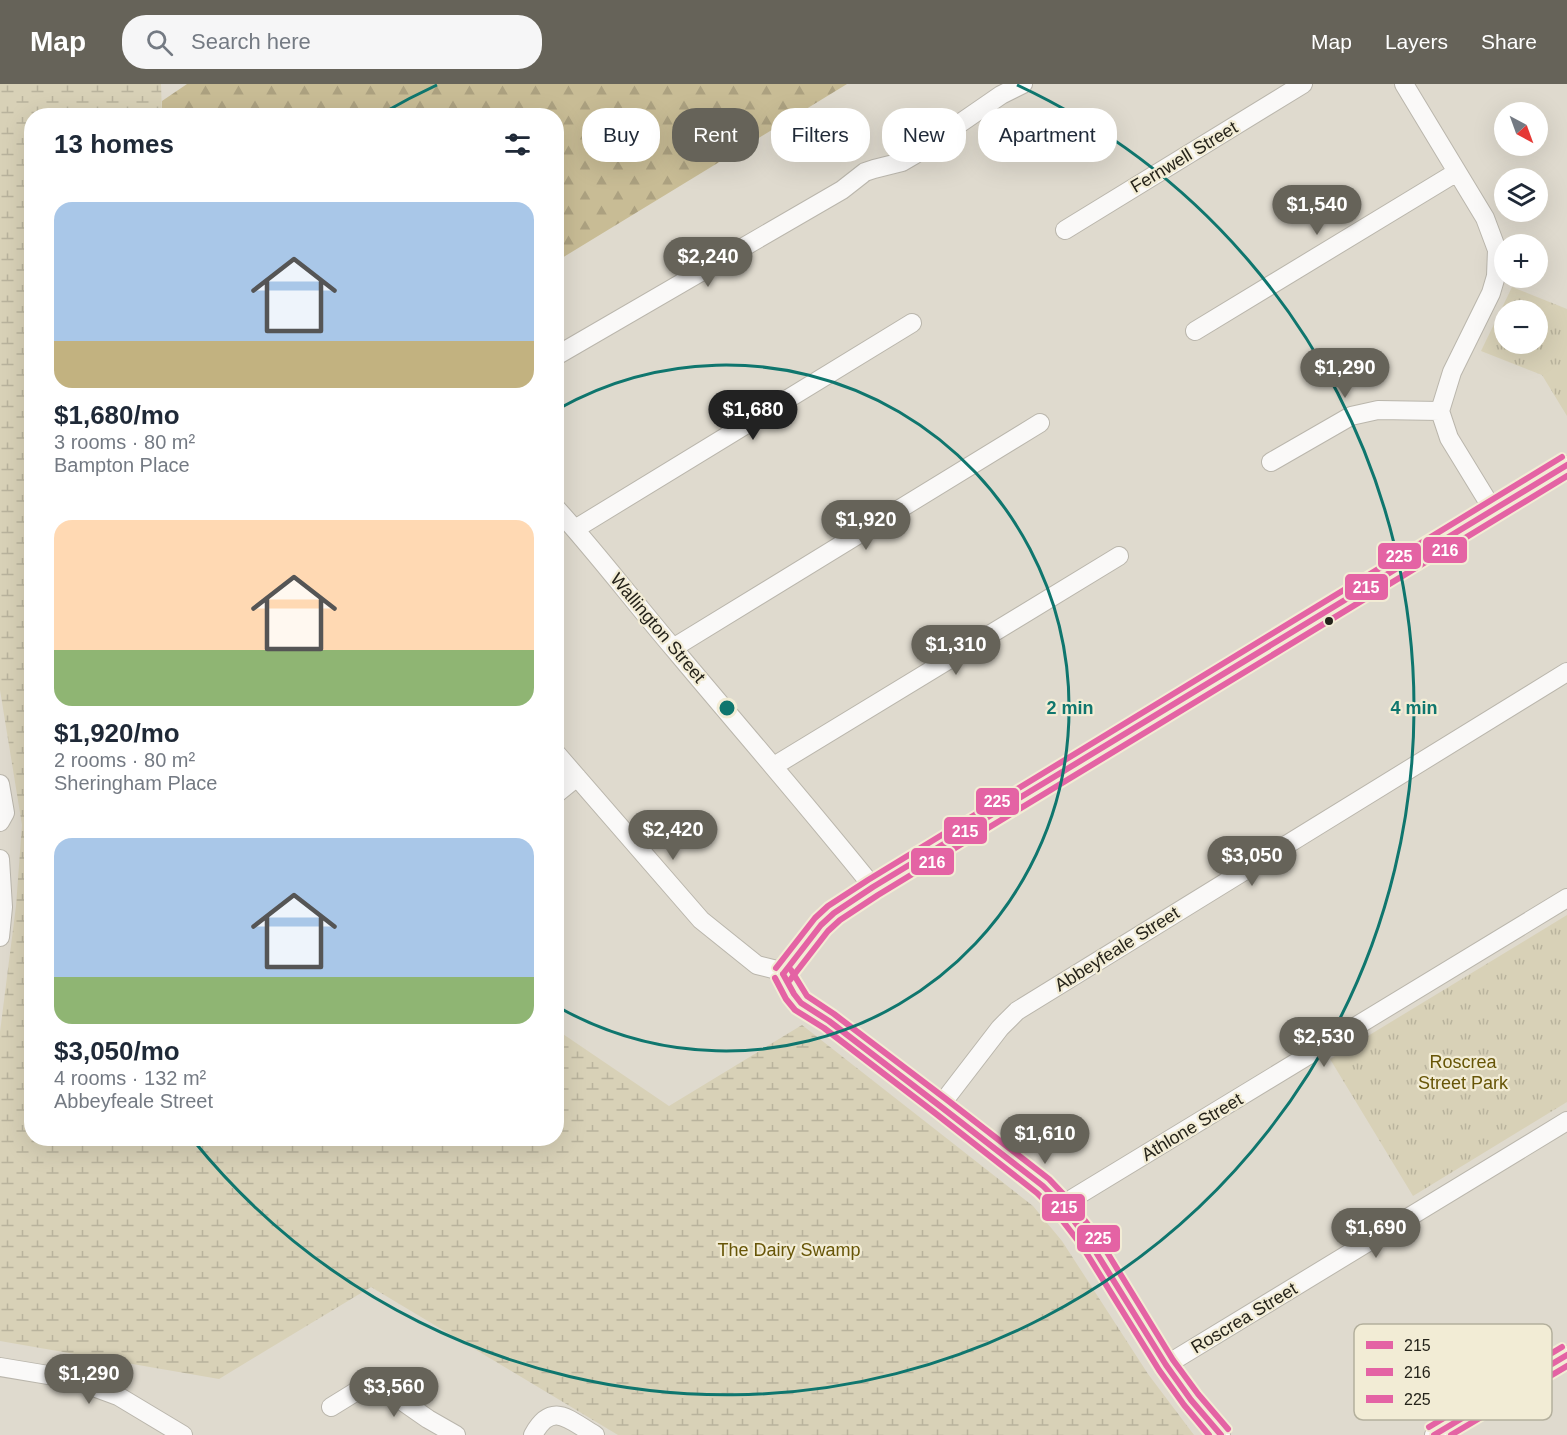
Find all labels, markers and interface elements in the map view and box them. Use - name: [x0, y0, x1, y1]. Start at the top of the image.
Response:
- search box: [122, 15, 542, 69]
- text: Map: [30, 26, 86, 57]
- icon: search: [143, 26, 176, 59]
- text: Search here: [191, 29, 311, 54]
- text: Map: [1311, 30, 1352, 53]
- text: Layers: [1385, 30, 1448, 53]
- text: Share: [1481, 30, 1537, 53]
- north arrow: [1494, 102, 1548, 156]
- map controls: [1494, 102, 1548, 354]
- chip: Buy: [582, 108, 660, 162]
- chip: Rent: [672, 108, 759, 162]
- chip: Filters: [771, 108, 870, 162]
- chip: New: [882, 108, 966, 162]
- chip: Apartment: [978, 108, 1117, 162]
- street label: Fernwell Street: [1127, 117, 1241, 197]
- icon: filters: [501, 128, 534, 161]
- text: 13 homes: [54, 129, 174, 159]
- button: layers: [1494, 168, 1548, 222]
- pin: $1,540: [1268, 185, 1366, 236]
- text: $1,540: [1286, 193, 1348, 215]
- button: +: [1494, 234, 1548, 288]
- pin: $2,240: [659, 237, 757, 288]
- icon: home: [240, 241, 348, 349]
- text: $2,240: [677, 245, 739, 267]
- button: −: [1494, 300, 1548, 354]
- pin: $1,290: [1296, 348, 1394, 399]
- text: $1,290: [1314, 356, 1376, 378]
- pin: $1,680: [704, 390, 802, 441]
- text: $1,680: [722, 398, 784, 420]
- text: $1,680/mo: [54, 400, 180, 430]
- text: 3 rooms · 80 m²: [54, 431, 195, 453]
- text: Bampton Place: [54, 454, 190, 476]
- pin: $1,920: [817, 500, 915, 551]
- text: $1,920: [835, 508, 897, 530]
- line badge: 216: [1422, 536, 1468, 564]
- line badge: 225: [1377, 542, 1422, 570]
- text: 216: [1432, 542, 1458, 559]
- text: 225: [1386, 548, 1412, 565]
- icon: home: [240, 559, 348, 667]
- street label: Wallington Street: [606, 569, 710, 687]
- line badge: 215: [1344, 573, 1389, 601]
- text: 215: [1353, 579, 1379, 596]
- unlabelled marker: [1323, 615, 1335, 627]
- pin: $1,310: [907, 625, 1005, 676]
- text: $1,310: [925, 633, 987, 655]
- centre of rings: [717, 698, 737, 718]
- text: 2 min: [1046, 698, 1094, 718]
- text: 4 min: [1390, 698, 1438, 718]
- text: $1,920/mo: [54, 718, 180, 748]
- text: 2 rooms · 80 m²: [54, 749, 195, 771]
- text: Sheringham Place: [54, 772, 217, 794]
- line badge: 225: [975, 787, 1020, 816]
- text: 225: [984, 793, 1010, 810]
- pin: $2,420: [624, 810, 722, 861]
- line badge: 215: [943, 816, 988, 845]
- text: $2,420: [642, 818, 704, 840]
- text: 215: [952, 823, 978, 840]
- pin: $3,050: [1203, 836, 1301, 887]
- text: $3,050: [1221, 844, 1283, 866]
- line badge: 216: [910, 847, 955, 876]
- text: 216: [919, 854, 945, 871]
- icon: home: [240, 877, 348, 985]
- street label: Abbeyfeale Street: [1051, 903, 1183, 995]
- pin: $2,530: [1275, 1017, 1373, 1068]
- text: $2,530: [1293, 1025, 1355, 1047]
- text: $3,050/mo: [54, 1036, 180, 1066]
- park label: Roscrea Street Park: [1418, 1052, 1509, 1093]
- text: 4 rooms · 132 m²: [54, 1067, 206, 1089]
- street label: Athlone Street: [1138, 1089, 1246, 1165]
- text: Abbeyfeale Street: [54, 1090, 213, 1112]
- pin: $1,610: [996, 1114, 1094, 1165]
- text: $1,610: [1014, 1122, 1076, 1144]
- line badge: 215: [1041, 1193, 1086, 1222]
- text: 215: [1051, 1199, 1077, 1216]
- pin: $1,690: [1327, 1208, 1425, 1259]
- text: $1,690: [1345, 1216, 1407, 1238]
- line badge: 225: [1076, 1224, 1121, 1253]
- text: 225: [1085, 1230, 1111, 1247]
- park label: The Dairy Swamp: [717, 1240, 861, 1260]
- street label: Roscrea Street: [1187, 1279, 1301, 1357]
- legend: [1354, 1324, 1552, 1420]
- text: 215: [1404, 1337, 1431, 1354]
- pin: $1,290: [40, 1354, 138, 1405]
- text: $1,290: [58, 1362, 120, 1384]
- text: 216: [1404, 1364, 1431, 1381]
- pin: $3,560: [345, 1367, 443, 1418]
- text: $3,560: [363, 1375, 425, 1397]
- text: 225: [1404, 1391, 1431, 1408]

